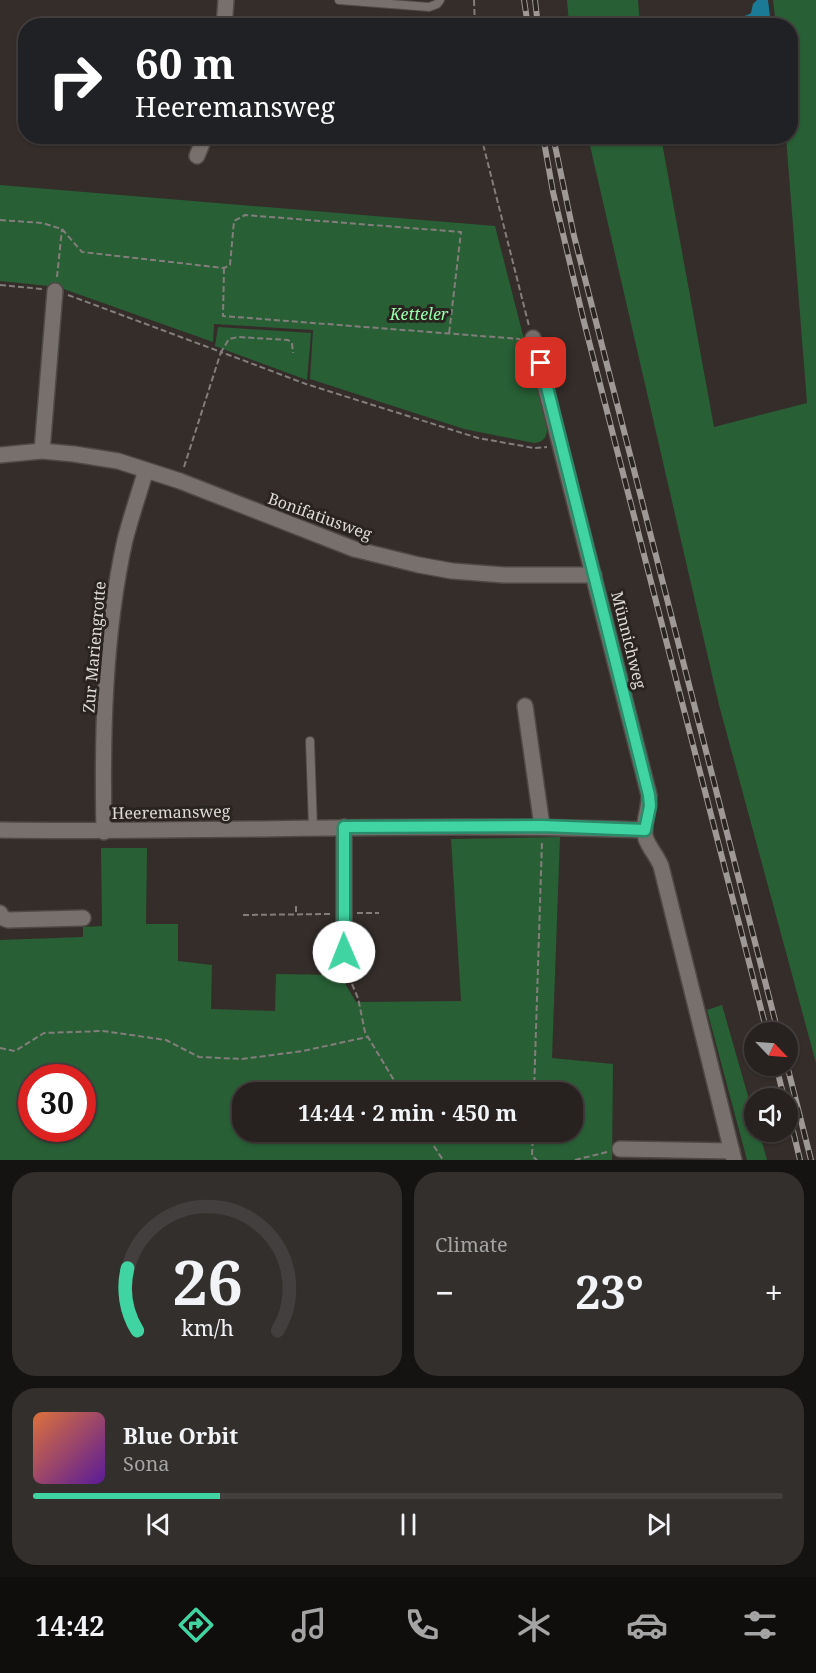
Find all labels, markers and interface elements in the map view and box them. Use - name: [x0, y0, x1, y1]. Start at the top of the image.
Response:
- text: 60 m: [135, 34, 235, 91]
- icon: right: [36, 42, 114, 120]
- text: Heeremansweg: [135, 88, 335, 125]
- park label: Ketteler: [389, 303, 449, 325]
- pin: [515, 337, 566, 388]
- icon: arrive: [524, 346, 557, 379]
- street label: Bonifatiusweg: [265, 487, 375, 545]
- street label: Zur Mariengrotte: [77, 580, 111, 714]
- street label: Münnichweg: [606, 589, 652, 692]
- street label: Heeremansweg: [112, 800, 231, 824]
- position arrow: [312, 920, 376, 984]
- north arrow: [744, 1022, 798, 1076]
- map controls: [744, 1022, 798, 1142]
- speed limit sign: 30: [18, 1064, 96, 1142]
- button: sound: [744, 1088, 798, 1142]
- text: 14:44 · 2 min · 450 m: [298, 1097, 517, 1127]
- text: Climate: [435, 1231, 508, 1258]
- text: 26: [172, 1238, 242, 1323]
- text: 23°: [575, 1261, 644, 1322]
- text: −: [435, 1270, 454, 1315]
- text: +: [765, 1270, 783, 1315]
- text: km/h: [181, 1313, 234, 1342]
- text: Blue Orbit: [123, 1420, 238, 1450]
- text: Sona: [123, 1450, 170, 1477]
- icon: previous: [142, 1508, 175, 1541]
- icon: pause: [392, 1508, 425, 1541]
- icon: next: [642, 1508, 675, 1541]
- icon: directions: [175, 1604, 217, 1646]
- icon: music: [288, 1604, 330, 1646]
- icon: phone: [401, 1604, 443, 1646]
- icon: climate: [513, 1604, 555, 1646]
- icon: car: [626, 1604, 668, 1646]
- icon: filters: [739, 1604, 781, 1646]
- text: 14:42: [35, 1607, 105, 1644]

